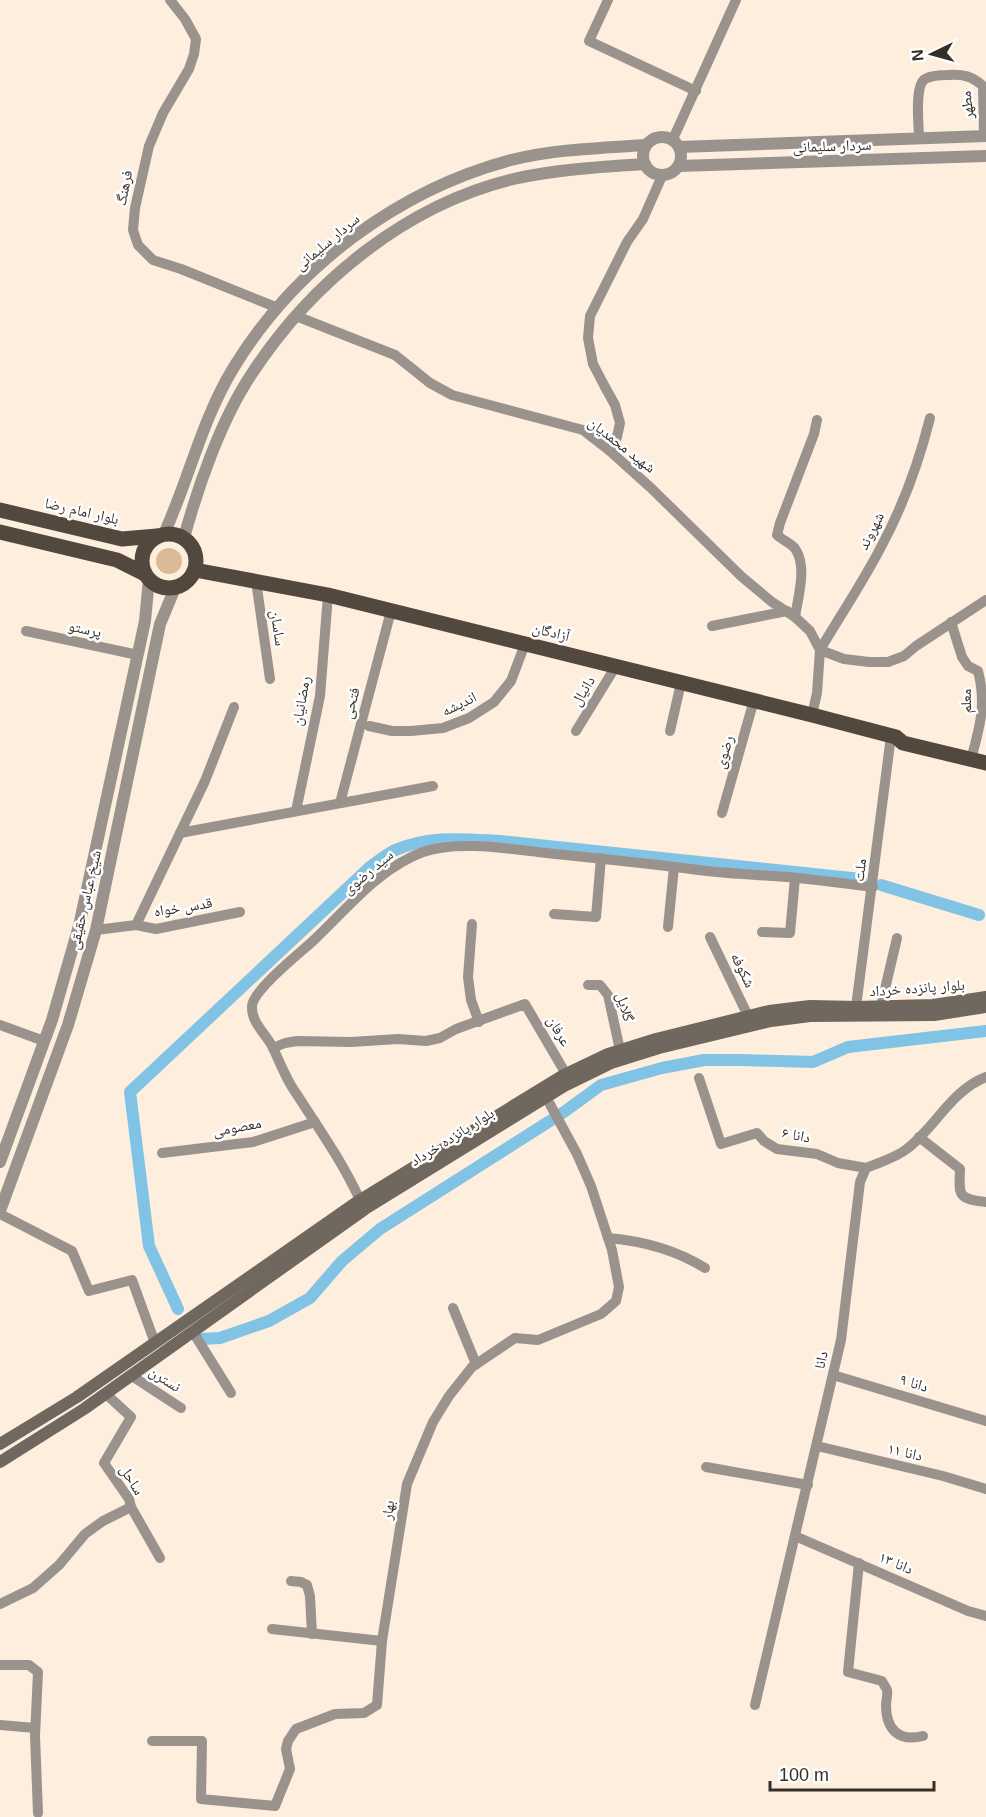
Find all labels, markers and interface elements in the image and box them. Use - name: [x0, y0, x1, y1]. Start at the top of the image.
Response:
- north arrow: [902, 24, 962, 84]
- text: N: [909, 49, 927, 62]
- street label: مطهر: [957, 90, 978, 121]
- street label: سردار سلیمانی: [792, 136, 872, 157]
- street label: فرهنگ: [112, 169, 136, 207]
- street label: سردار سلیمانی: [291, 210, 364, 275]
- street label: شهید محمدیان: [584, 413, 659, 478]
- street label: بلوار امام رضا: [43, 494, 121, 529]
- street label: شهروند: [854, 509, 888, 553]
- street label: ساسان: [266, 609, 289, 647]
- street label: پرستو: [67, 617, 103, 641]
- street label: آزادگان: [530, 619, 573, 647]
- street label: دانیال: [567, 673, 600, 710]
- street label: رمضانیان: [288, 675, 315, 727]
- street label: فتحی: [338, 685, 365, 721]
- street label: اندیشه: [439, 688, 479, 719]
- street label: معلم: [957, 688, 976, 713]
- street label: رضوی: [711, 733, 738, 771]
- street label: سید رضوی: [339, 846, 398, 899]
- street label: شیخ عباس حقیقی: [65, 848, 106, 952]
- street label: ملت: [850, 857, 869, 882]
- street label: قدس خواه: [152, 893, 214, 921]
- street label: شکوفه: [727, 949, 759, 991]
- street label: بلوار پانزده خرداد: [869, 976, 965, 1000]
- street label: گلایل: [611, 990, 638, 1024]
- street label: عرفان: [542, 1012, 575, 1050]
- street label: بلوار پانزده خرداد: [407, 1104, 497, 1170]
- street label: معصومی: [211, 1114, 263, 1141]
- street label: دانا ۶: [780, 1123, 812, 1146]
- street label: دانا: [810, 1349, 831, 1370]
- street label: نسترن: [145, 1362, 184, 1397]
- street label: دانا ۹: [898, 1370, 930, 1395]
- street label: دانا ۱۱: [886, 1439, 924, 1464]
- street label: ساحل: [115, 1462, 148, 1499]
- street label: بهار: [377, 1499, 398, 1522]
- street label: دانا ۱۳: [877, 1548, 916, 1577]
- scale bar: [770, 1754, 934, 1792]
- text: 100 m: [779, 1765, 829, 1785]

